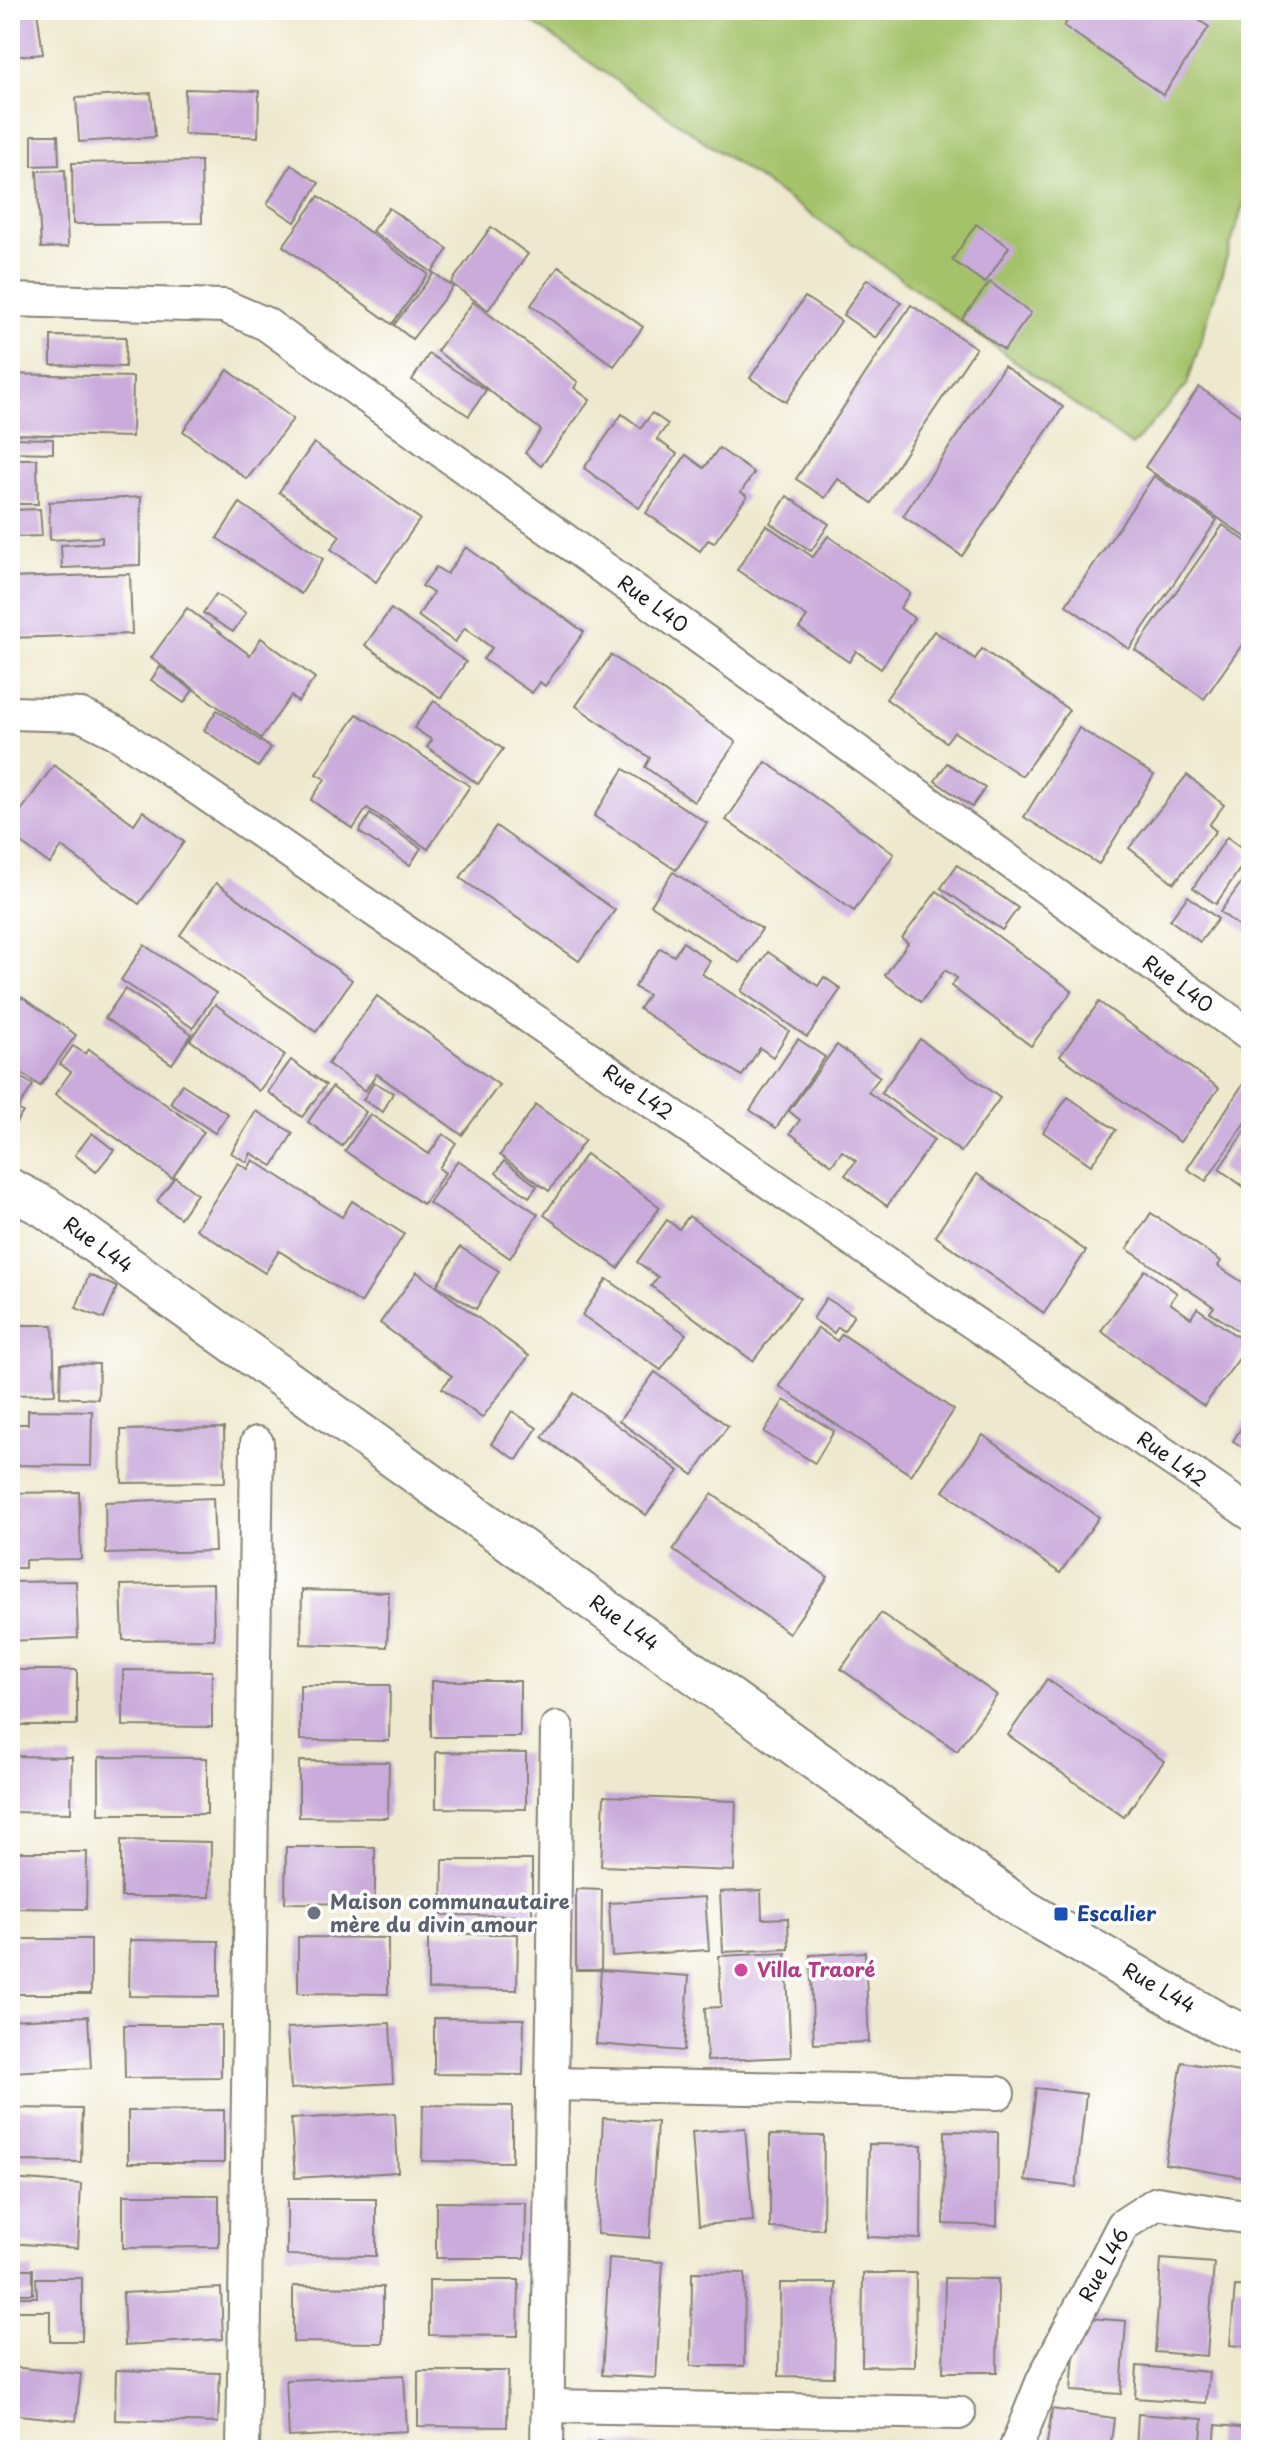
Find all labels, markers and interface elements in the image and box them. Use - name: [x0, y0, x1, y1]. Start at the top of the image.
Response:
- street label: Rue L40: [612, 567, 695, 639]
- street label: Rue L40: [1137, 947, 1220, 1019]
- street label: Rue L42: [597, 1056, 680, 1126]
- street label: Rue L44: [58, 1209, 140, 1280]
- street label: Rue L42: [1131, 1423, 1214, 1493]
- street label: Rue L44: [584, 1587, 666, 1658]
- place label: Maison communautaire mère du divin amour: [330, 1886, 570, 1939]
- place label: Escalier: [1077, 1898, 1157, 1928]
- marker: Maison communautaire mère du divin amour: [305, 1904, 323, 1922]
- marker: Escalier: [1052, 1905, 1070, 1923]
- place label: Villa Traoré: [757, 1954, 876, 1984]
- street label: Rue L44: [1118, 1954, 1201, 2020]
- marker: Villa Traoré: [732, 1961, 750, 1979]
- street label: Rue L46: [1071, 2222, 1136, 2307]

